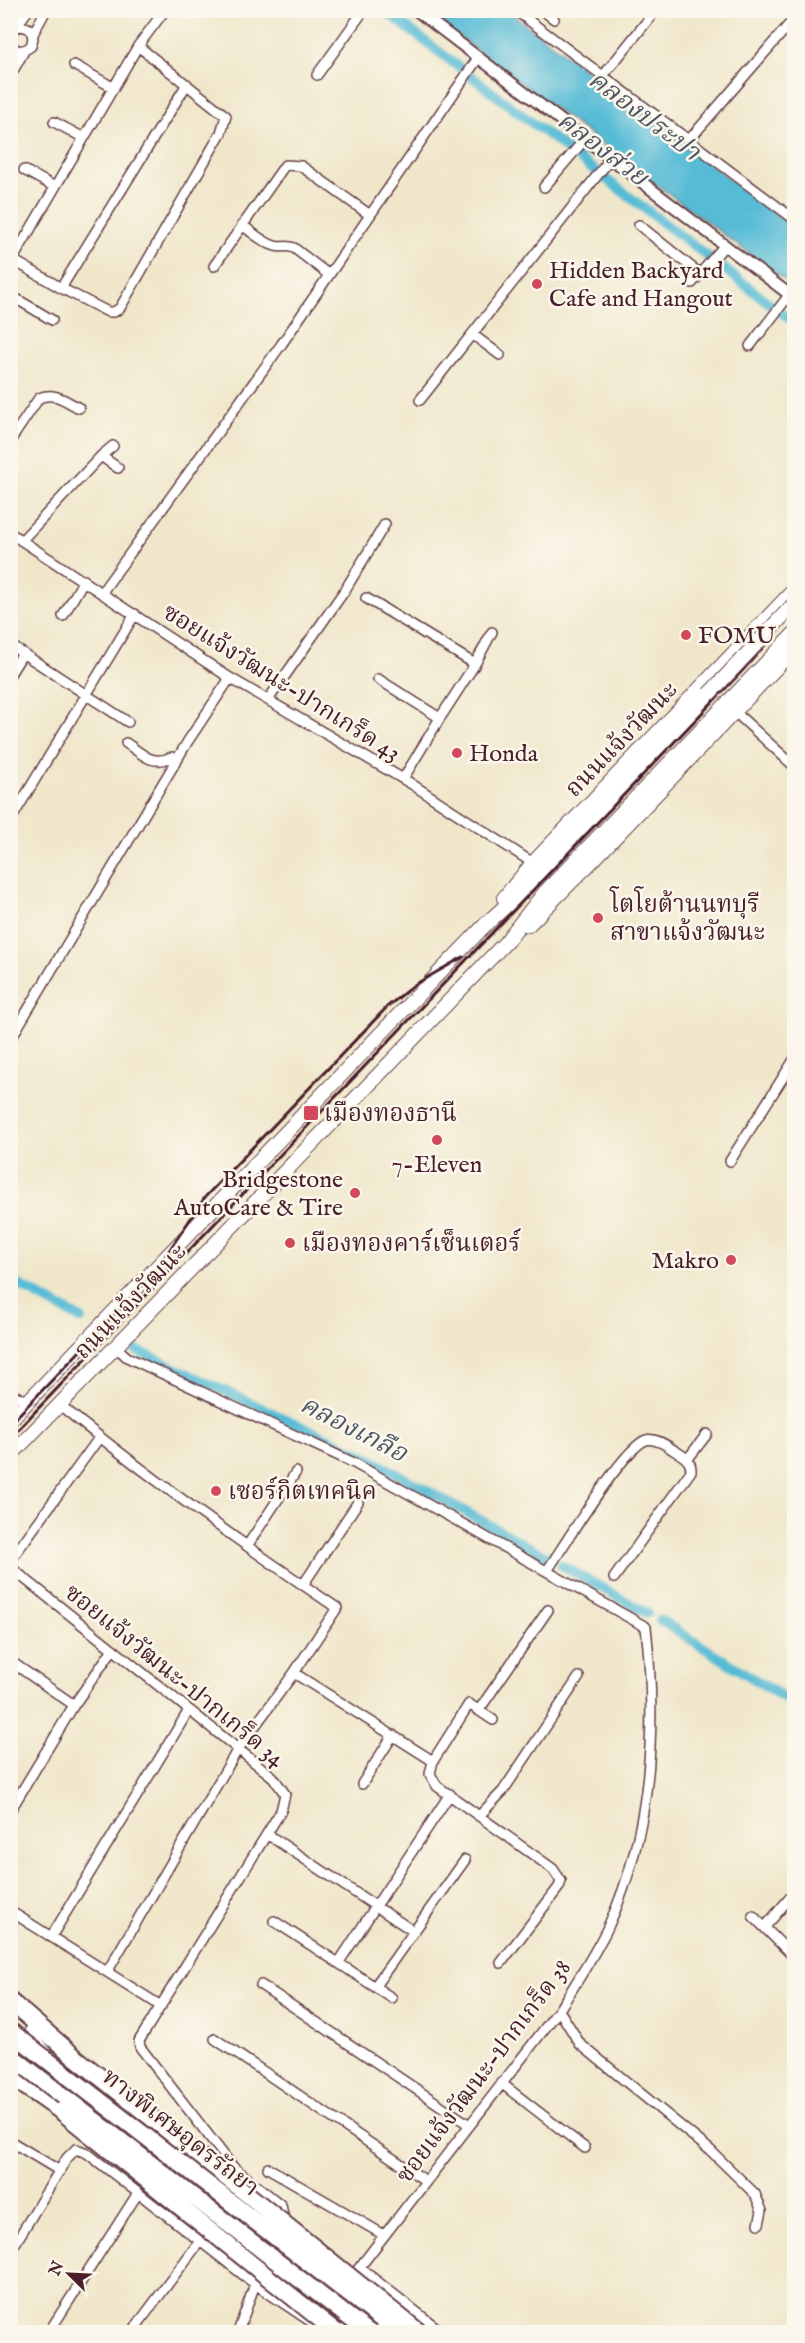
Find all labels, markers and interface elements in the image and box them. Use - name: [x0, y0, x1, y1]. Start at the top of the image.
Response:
- water label: คลองประปา: [582, 63, 707, 170]
- water label: คลองส่วย: [550, 104, 655, 195]
- place label: Hidden Backyard Cafe and Hangout: [549, 256, 733, 315]
- marker: Hidden Backyard Cafe and Hangout: [530, 277, 544, 291]
- street label: ซอยแจ้งวัฒนะ-ปากเกร็ด 43: [156, 597, 406, 769]
- place label: FOMU: [698, 621, 776, 652]
- marker: FOMU: [679, 628, 693, 642]
- street label: ถนนแจ้งวัฒนะ: [559, 676, 685, 805]
- place label: Honda: [469, 739, 539, 770]
- marker: Honda: [450, 746, 464, 760]
- place label: โตโยต้านนทบุรี สาขาแจ้งวัฒนะ: [609, 886, 765, 949]
- marker: โตโยต้านนทบุรี สาขาแจ้งวัฒนะ: [591, 911, 605, 925]
- place label: เมืองทองธานี: [324, 1099, 457, 1130]
- marker: เมืองทองธานี: [302, 1104, 320, 1122]
- marker: 7-Eleven: [430, 1133, 444, 1147]
- place label: 7-Eleven: [392, 1150, 483, 1181]
- place label: Bridgestone AutoCare & Tire: [173, 1165, 343, 1224]
- marker: Bridgestone AutoCare & Tire: [348, 1186, 362, 1200]
- place label: เมืองทองคาร์เซ็นเตอร์: [302, 1227, 521, 1260]
- marker: เมืองทองคาร์เซ็นเตอร์: [283, 1236, 297, 1250]
- street label: ถนนแจ้งวัฒนะ: [68, 1238, 194, 1367]
- place label: Makro: [651, 1246, 719, 1277]
- marker: Makro: [724, 1253, 738, 1267]
- water label: คลองเกลือ: [294, 1388, 413, 1471]
- place label: เซอร์กิตเทคนิค: [228, 1475, 377, 1508]
- marker: เซอร์กิตเทคนิค: [209, 1484, 223, 1498]
- street label: ซอยแจ้งวัฒนะ-ปากเกร็ด 34: [58, 1578, 291, 1775]
- street label: ซอยแจ้งวัฒนะ-ปากเกร็ด 38: [390, 1954, 579, 2190]
- street label: ทางพิเศษอุดรรัถยา: [95, 2062, 265, 2204]
- north arrow: [39, 2244, 99, 2304]
- text: N: [45, 2258, 69, 2280]

